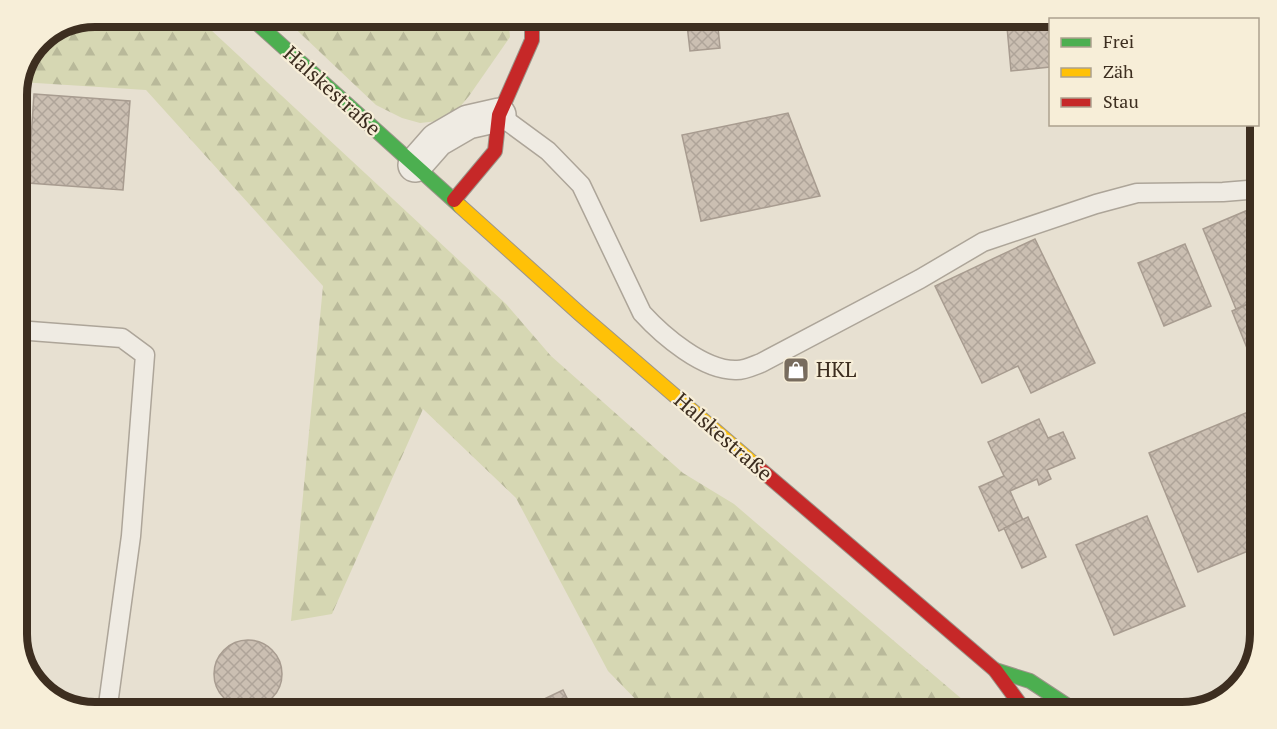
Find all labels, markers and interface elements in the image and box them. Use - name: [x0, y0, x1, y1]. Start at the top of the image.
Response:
- legend: [1049, 18, 1259, 126]
- text: Frei: [1103, 29, 1134, 53]
- street label: Halskestraße: [278, 39, 387, 141]
- text: Zäh: [1103, 59, 1134, 83]
- text: Stau: [1103, 89, 1139, 113]
- shop icon: HKL: [781, 355, 811, 385]
- place label: HKL: [816, 355, 857, 383]
- street label: Halskestraße: [668, 386, 779, 487]

